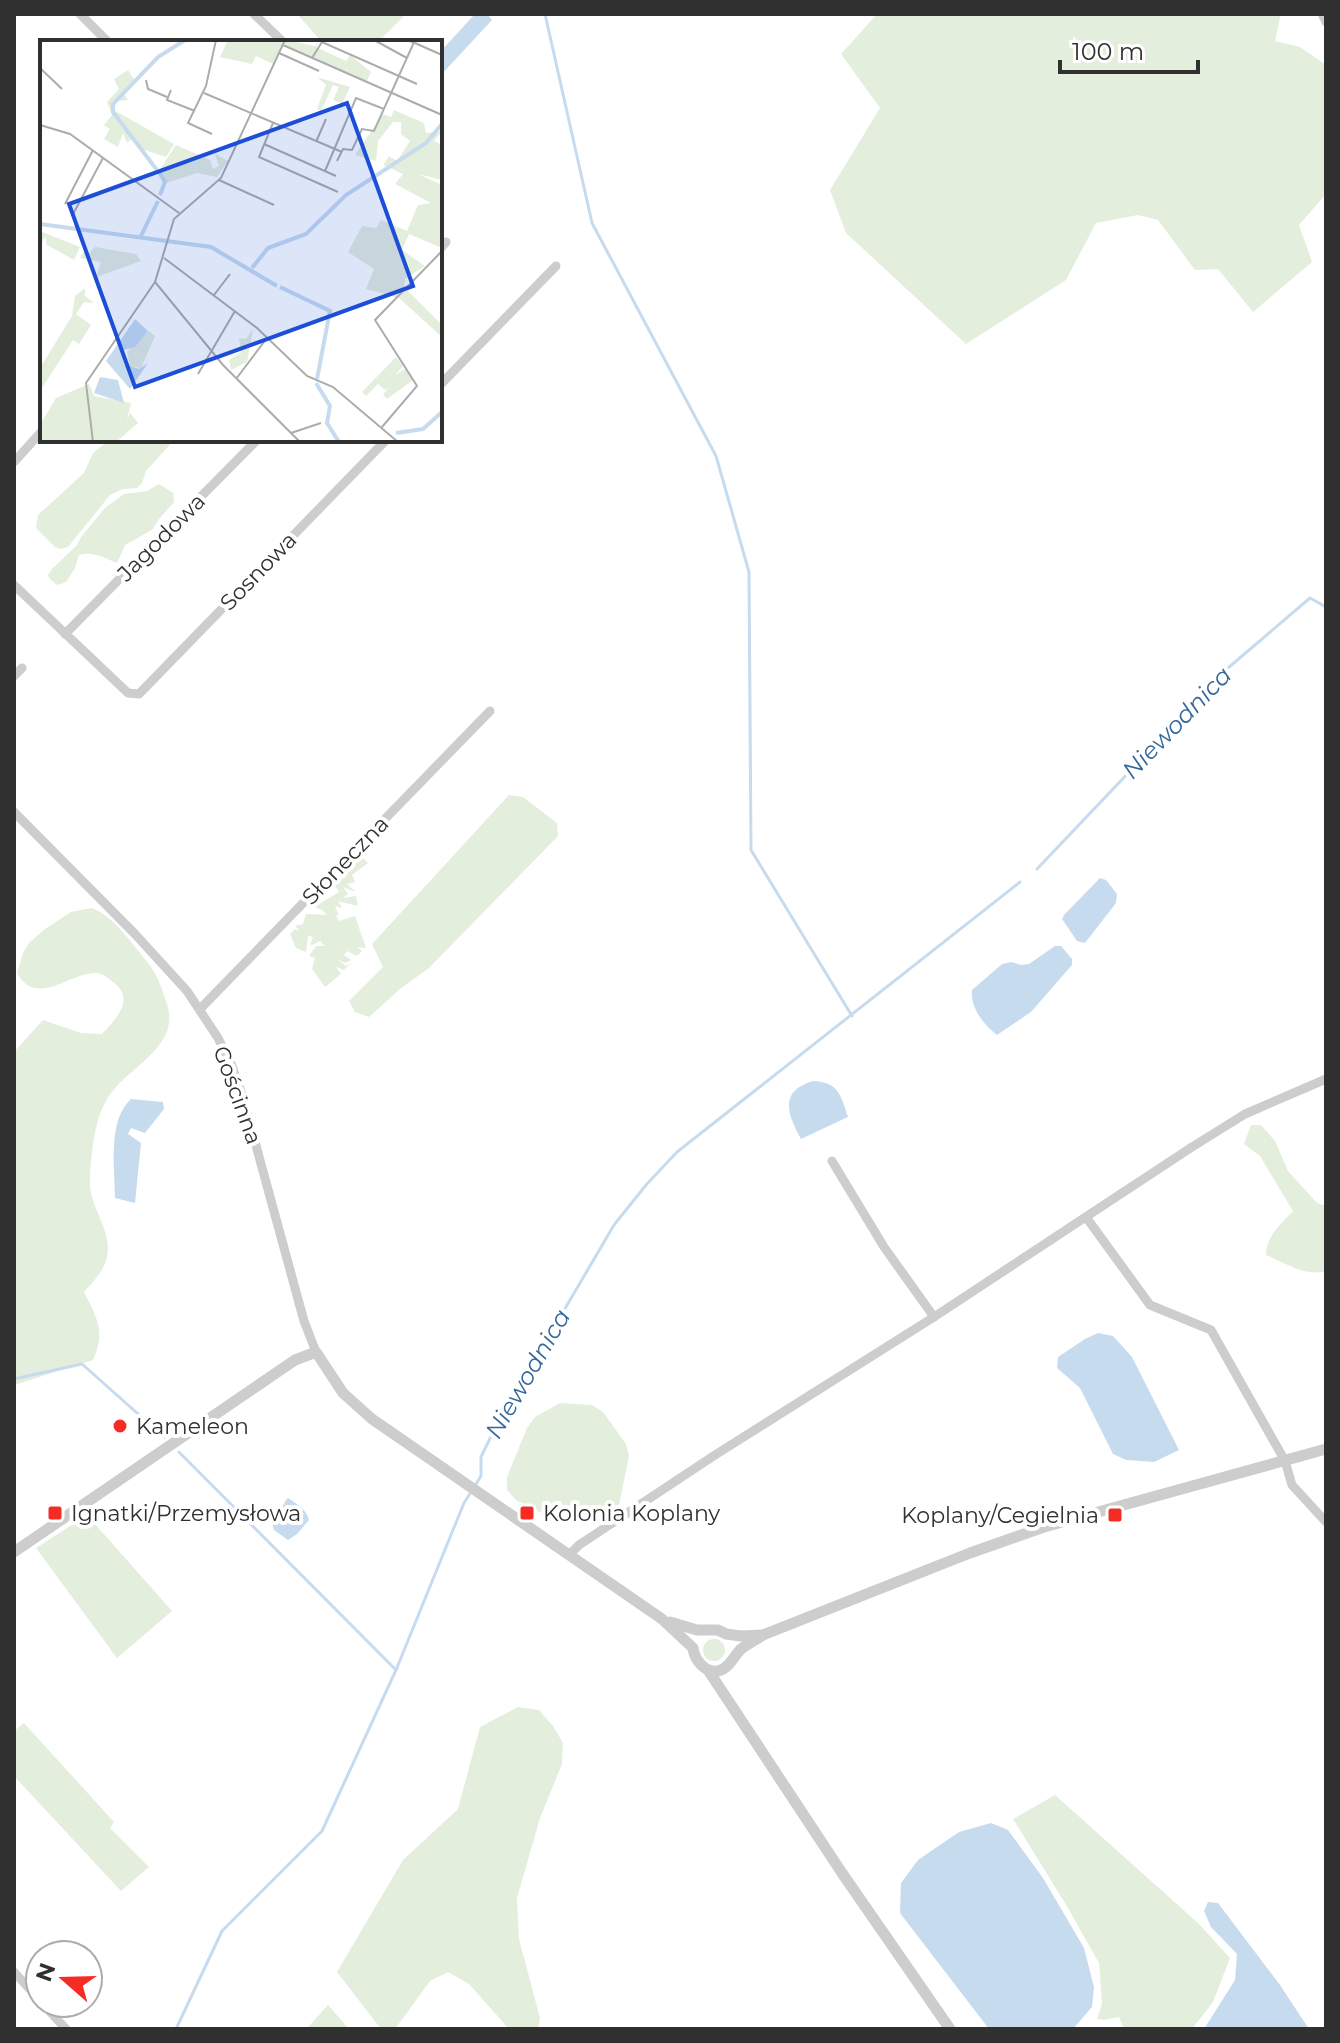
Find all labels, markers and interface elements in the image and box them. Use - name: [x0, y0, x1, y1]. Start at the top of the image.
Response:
- scale bar: [1060, 24, 1198, 74]
- text: 100 m: [1072, 37, 1144, 66]
- inset map: [40, 40, 442, 442]
- street label: Jagodowa: [111, 488, 211, 588]
- street label: Sosnowa: [215, 527, 302, 616]
- water label: Niewodnica: [1116, 661, 1237, 785]
- street label: Słoneczna: [296, 810, 394, 910]
- street label: Gościnna: [207, 1042, 268, 1148]
- water label: Niewodnica: [479, 1304, 576, 1444]
- place label: Kameleon: [136, 1413, 249, 1440]
- marker: Kameleon: [111, 1417, 129, 1435]
- place label: Ignatki/Przemysłowa: [71, 1500, 301, 1527]
- place label: Kolonia Koplany: [543, 1500, 720, 1527]
- place label: Koplany/Cegielnia: [901, 1502, 1099, 1529]
- marker: Ignatki/Przemysłowa: [46, 1504, 64, 1522]
- marker: Kolonia Koplany: [518, 1504, 536, 1522]
- marker: Koplany/Cegielnia: [1106, 1506, 1124, 1524]
- north arrow: [24, 1939, 104, 2019]
- text: N: [30, 1959, 61, 1985]

